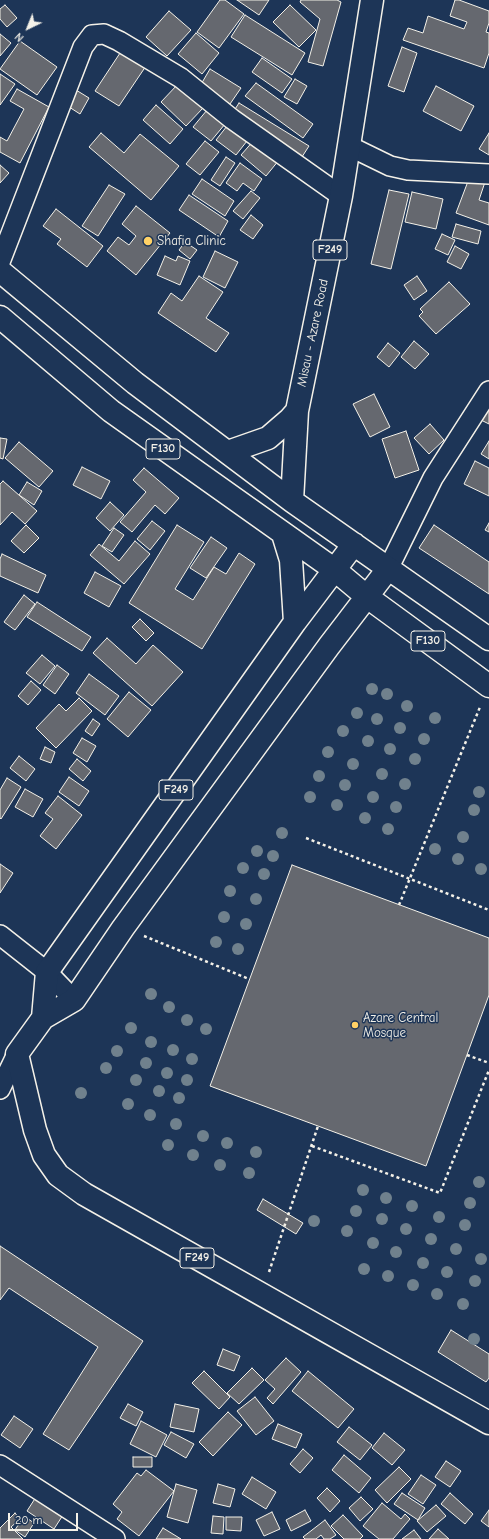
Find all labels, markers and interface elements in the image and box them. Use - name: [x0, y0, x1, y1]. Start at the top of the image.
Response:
- north arrow: [8, 8, 48, 48]
- text: N: [12, 30, 27, 44]
- place label: Shafia Clinic: [157, 233, 226, 249]
- marker: Shafia Clinic: [142, 235, 154, 247]
- road number: F249: [313, 240, 347, 260]
- street label: Misau - Azare Road: [294, 278, 332, 388]
- road number: F130: [146, 439, 180, 459]
- road number: F130: [411, 631, 445, 651]
- road number: F249: [159, 780, 193, 800]
- place label: Azare Central Mosque: [363, 1010, 438, 1041]
- marker: Azare Central Mosque: [350, 1020, 360, 1030]
- road number: F249: [180, 1248, 214, 1268]
- scale bar: [10, 1505, 80, 1531]
- text: 20 m: [15, 1513, 43, 1527]

